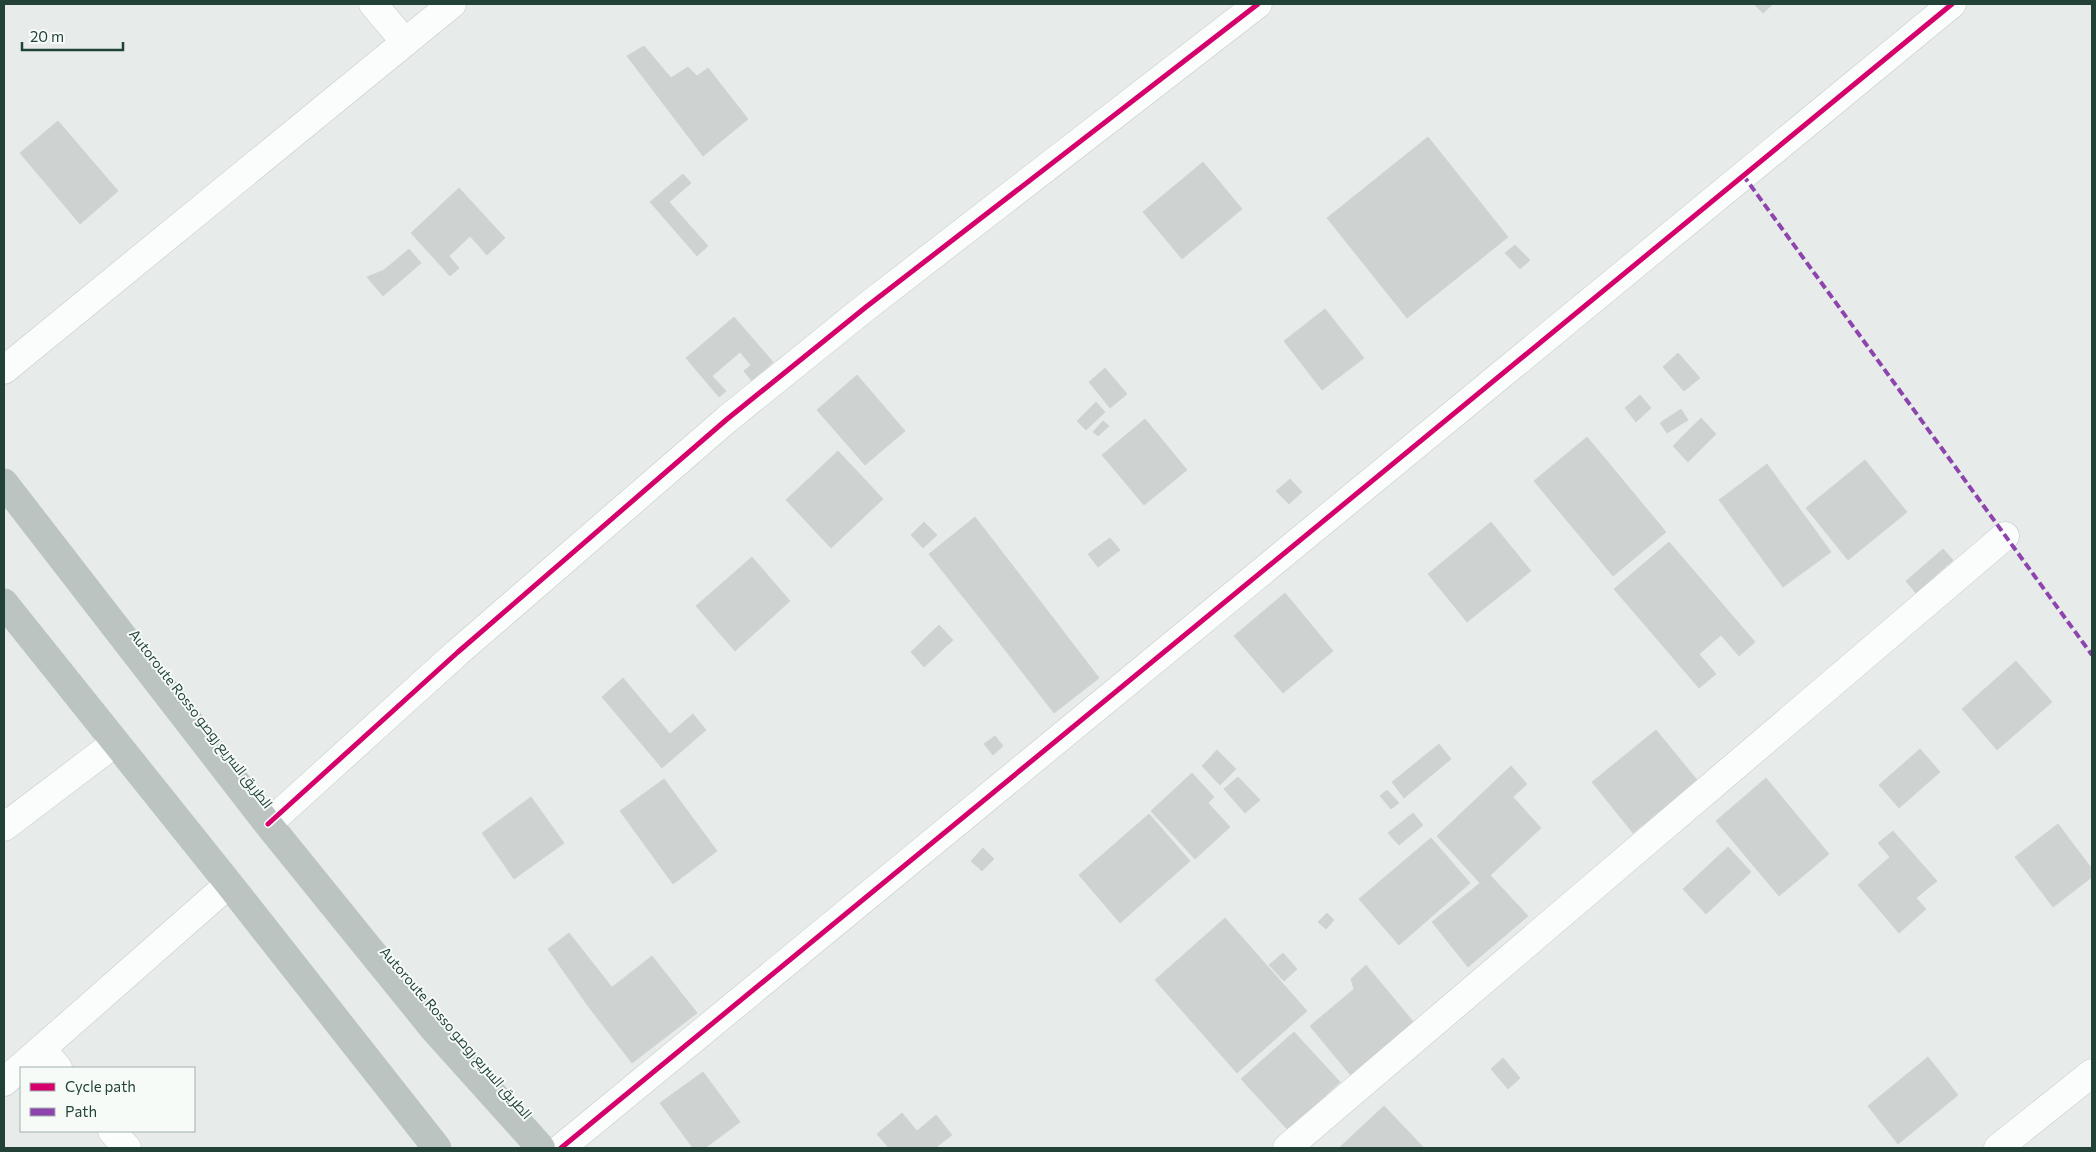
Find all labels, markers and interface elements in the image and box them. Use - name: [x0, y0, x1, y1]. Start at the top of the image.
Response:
- scale bar: [22, 20, 124, 52]
- text: 20 m: [30, 27, 64, 45]
- street label: Autoroute Rosso الطريق السريع روصو: [125, 626, 277, 812]
- street label: Autoroute Rosso الطريق السريع روصو: [376, 943, 536, 1123]
- legend: [20, 1067, 195, 1132]
- text: Cycle path: [65, 1077, 136, 1095]
- text: Path: [65, 1102, 97, 1120]

